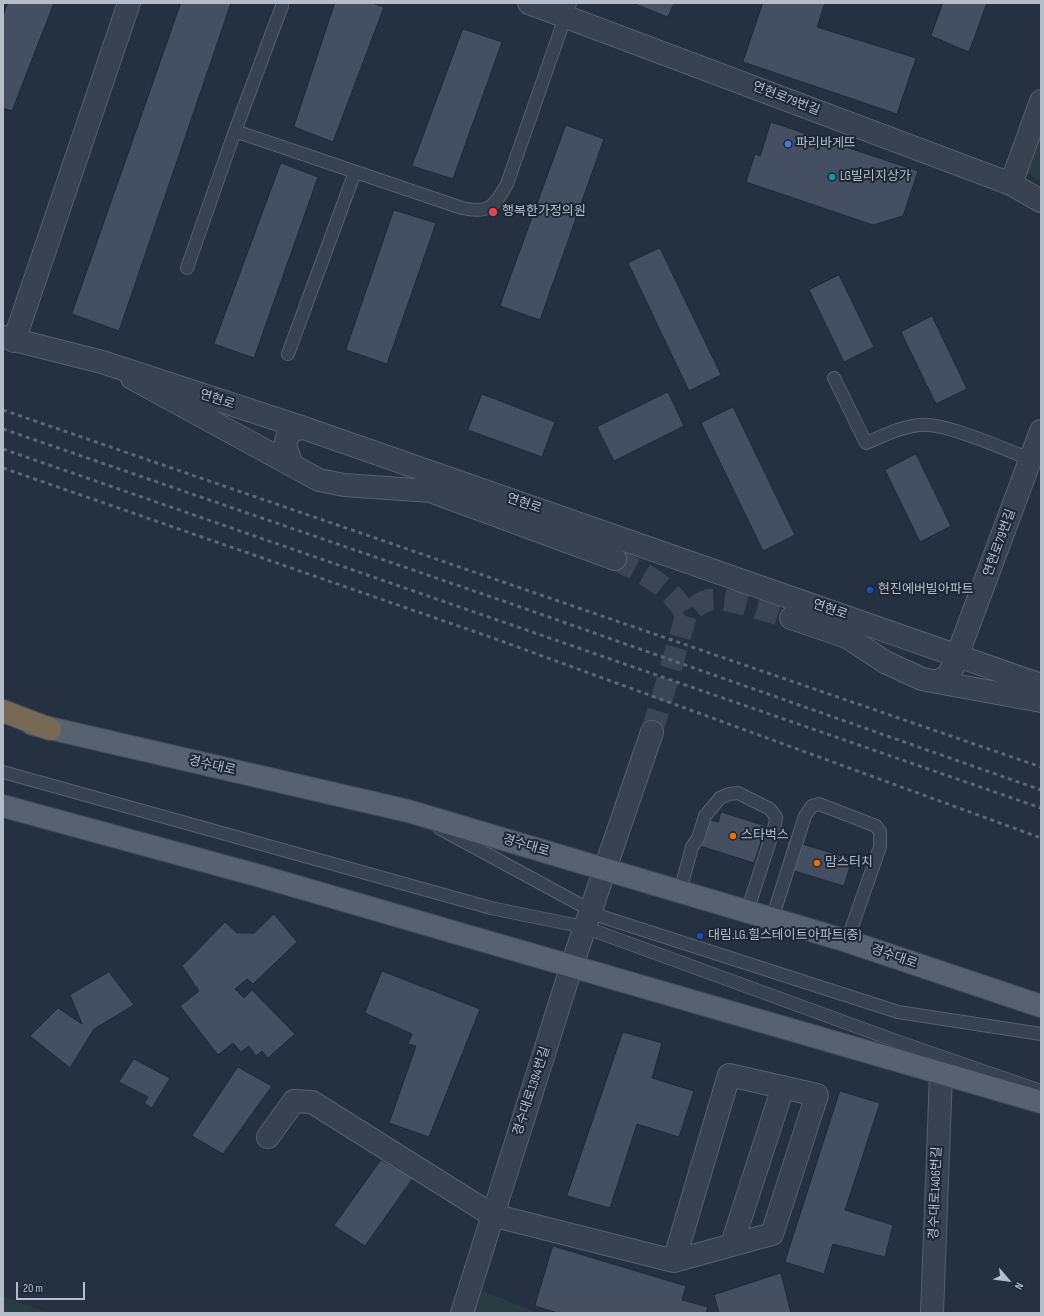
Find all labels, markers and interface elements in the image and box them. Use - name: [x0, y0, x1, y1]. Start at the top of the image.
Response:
- street label: 연현로79번길: [750, 79, 822, 119]
- place label: 파리바게뜨: [796, 136, 856, 152]
- marker: 파리바게뜨: [783, 139, 793, 149]
- place label: LG빌리지상가: [840, 169, 911, 185]
- marker: LG빌리지상가: [827, 172, 837, 182]
- place label: 행복한가정의원: [502, 204, 586, 220]
- marker: 행복한가정의원: [487, 206, 499, 218]
- street label: 연현로: [198, 387, 236, 413]
- street label: 연현로: [504, 491, 544, 517]
- street label: 연현로79번길: [981, 507, 1019, 579]
- place label: 현진에버빌아파트: [878, 582, 974, 598]
- marker: 현진에버빌아파트: [865, 585, 875, 595]
- street label: 연현로: [810, 597, 850, 623]
- street label: 경수대로: [187, 753, 237, 779]
- place label: 스타벅스: [741, 828, 789, 844]
- marker: 스타벅스: [728, 831, 738, 841]
- street label: 경수대로: [501, 832, 551, 860]
- place label: 맘스터치: [825, 855, 873, 871]
- marker: 맘스터치: [812, 858, 822, 868]
- place label: 대림.LG.힐스테이트아파트(중): [708, 928, 861, 944]
- marker: 대림.LG.힐스테이트아파트(중): [695, 931, 705, 941]
- street label: 경수대로: [869, 942, 919, 972]
- street label: 경수대로1394번길: [510, 1044, 554, 1138]
- street label: 경수대로1406번길: [927, 1146, 945, 1240]
- north arrow: [988, 1260, 1028, 1300]
- scale bar: [18, 1274, 87, 1300]
- text: N: [1012, 1280, 1026, 1292]
- text: 20 m: [23, 1281, 43, 1296]

